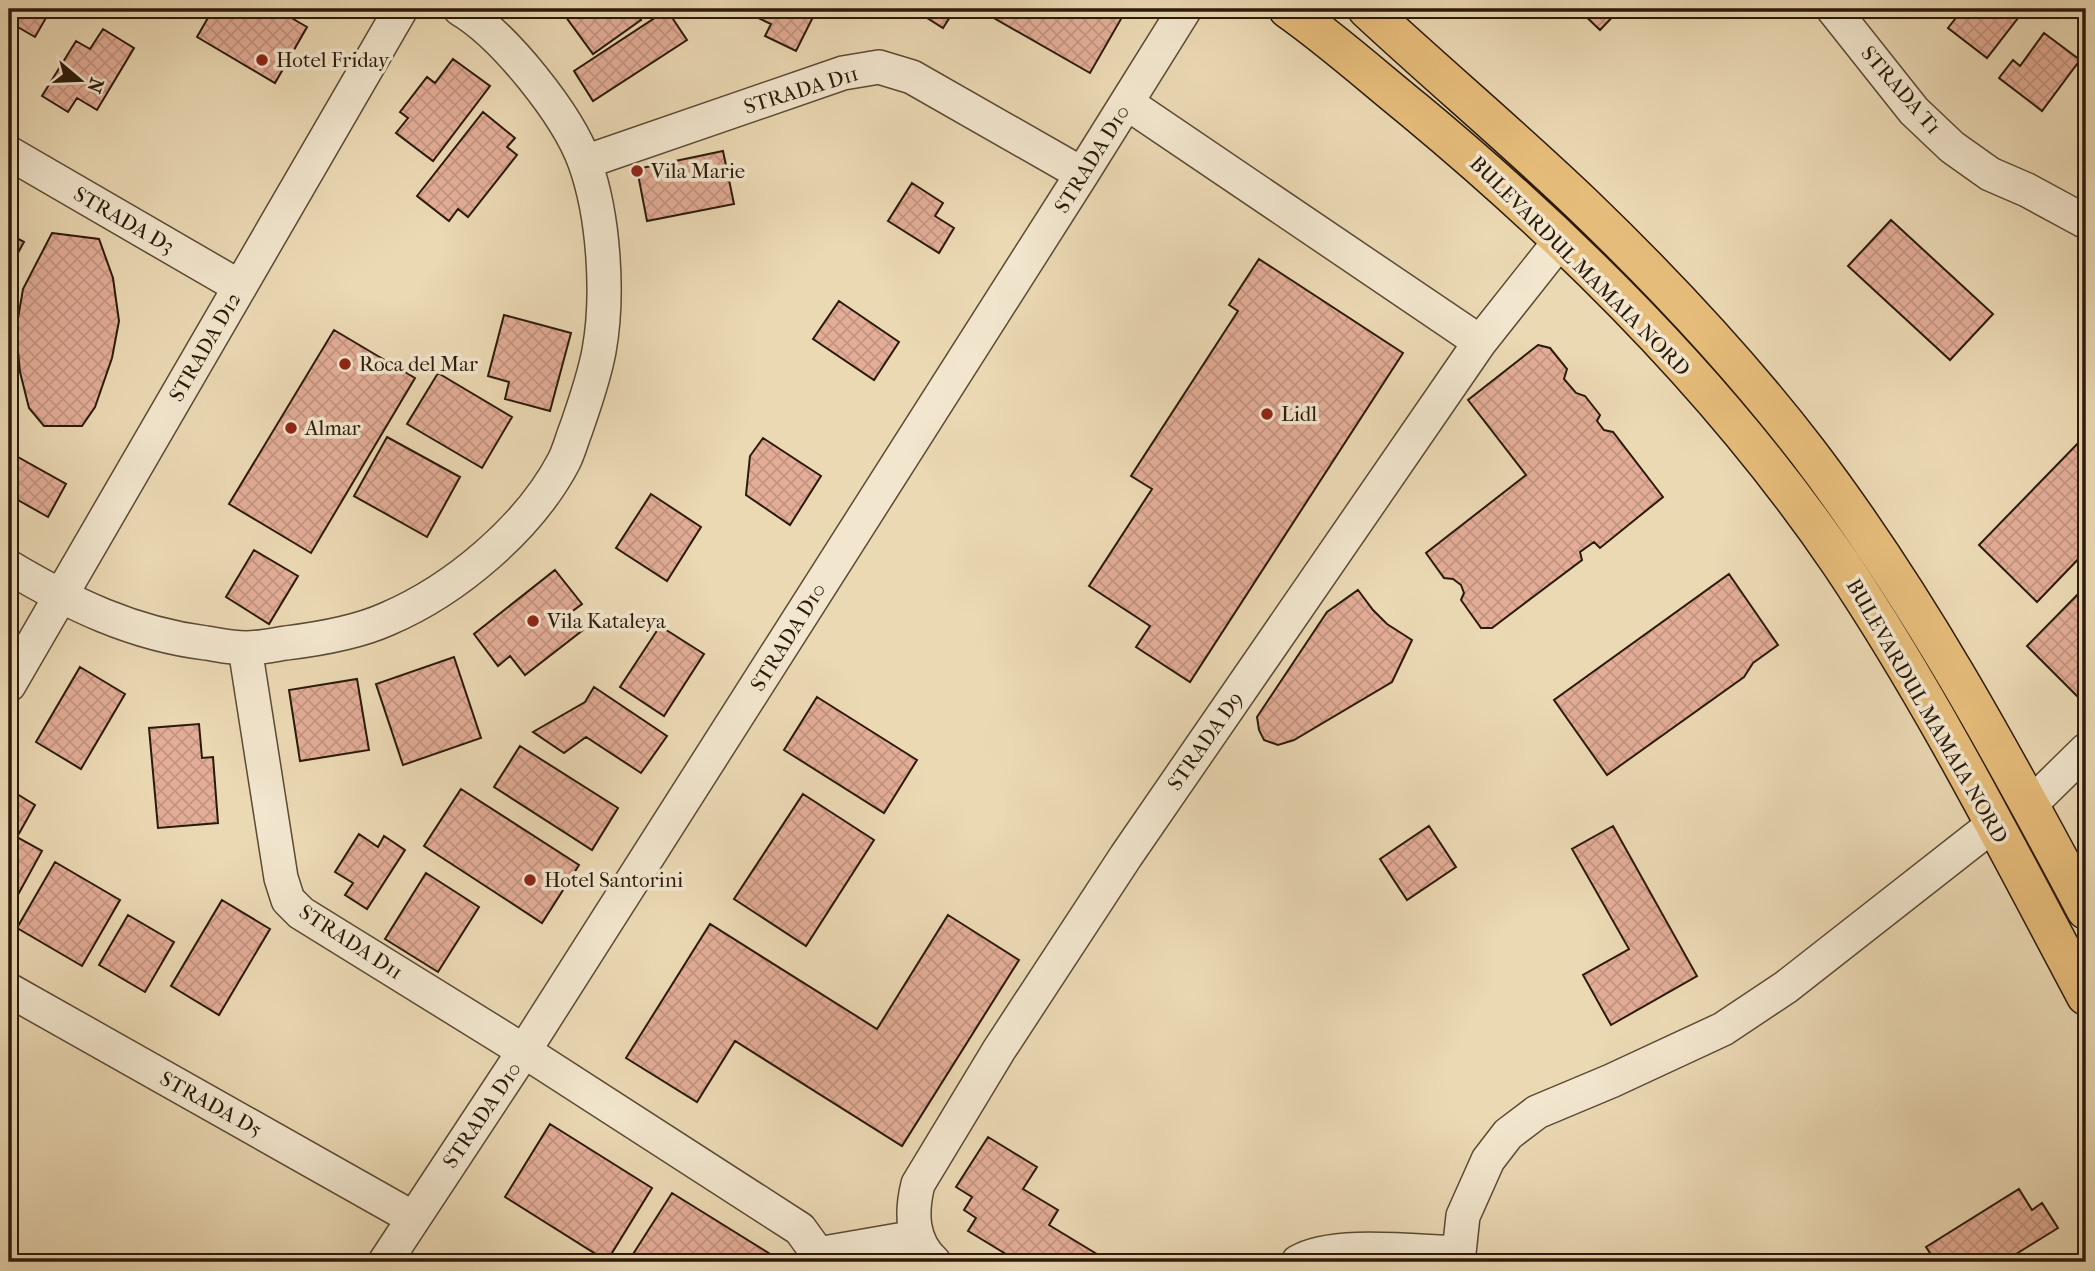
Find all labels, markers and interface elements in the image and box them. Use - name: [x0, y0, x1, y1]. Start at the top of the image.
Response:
- street label: STRADA T1: [1856, 41, 1946, 139]
- north arrow: [46, 46, 116, 116]
- place label: Hotel Friday: [276, 48, 390, 72]
- marker: Hotel Friday: [254, 52, 270, 68]
- street label: STRADA D11: [741, 61, 861, 119]
- text: N: [82, 75, 108, 96]
- street label: STRADA D10: [1049, 101, 1135, 217]
- street label: BULEVARDUL MAMAIA NORD: [1465, 151, 1695, 381]
- place label: Vila Marie: [650, 159, 745, 183]
- marker: Vila Marie: [629, 163, 645, 179]
- street label: STRADA D3: [69, 182, 179, 258]
- street label: STRADA D12: [164, 288, 246, 406]
- place label: Roca del Mar: [359, 352, 478, 376]
- marker: Roca del Mar: [337, 356, 353, 372]
- place label: Lidl: [1281, 402, 1317, 426]
- marker: Lidl: [1259, 406, 1275, 422]
- place label: Almar: [304, 416, 361, 440]
- marker: Almar: [283, 420, 299, 436]
- street label: BULEVARDUL MAMAIA NORD: [1841, 575, 2013, 847]
- street label: STRADA D10: [745, 579, 831, 695]
- place label: Vila Kataleya: [546, 609, 666, 633]
- marker: Vila Kataleya: [525, 613, 541, 629]
- street label: STRADA D9: [1162, 687, 1248, 795]
- place label: Hotel Santorini: [544, 868, 683, 892]
- marker: Hotel Santorini: [522, 872, 538, 888]
- street label: STRADA D11: [295, 900, 407, 984]
- street label: STRADA D10: [438, 1058, 526, 1172]
- street label: STRADA D5: [156, 1066, 266, 1142]

